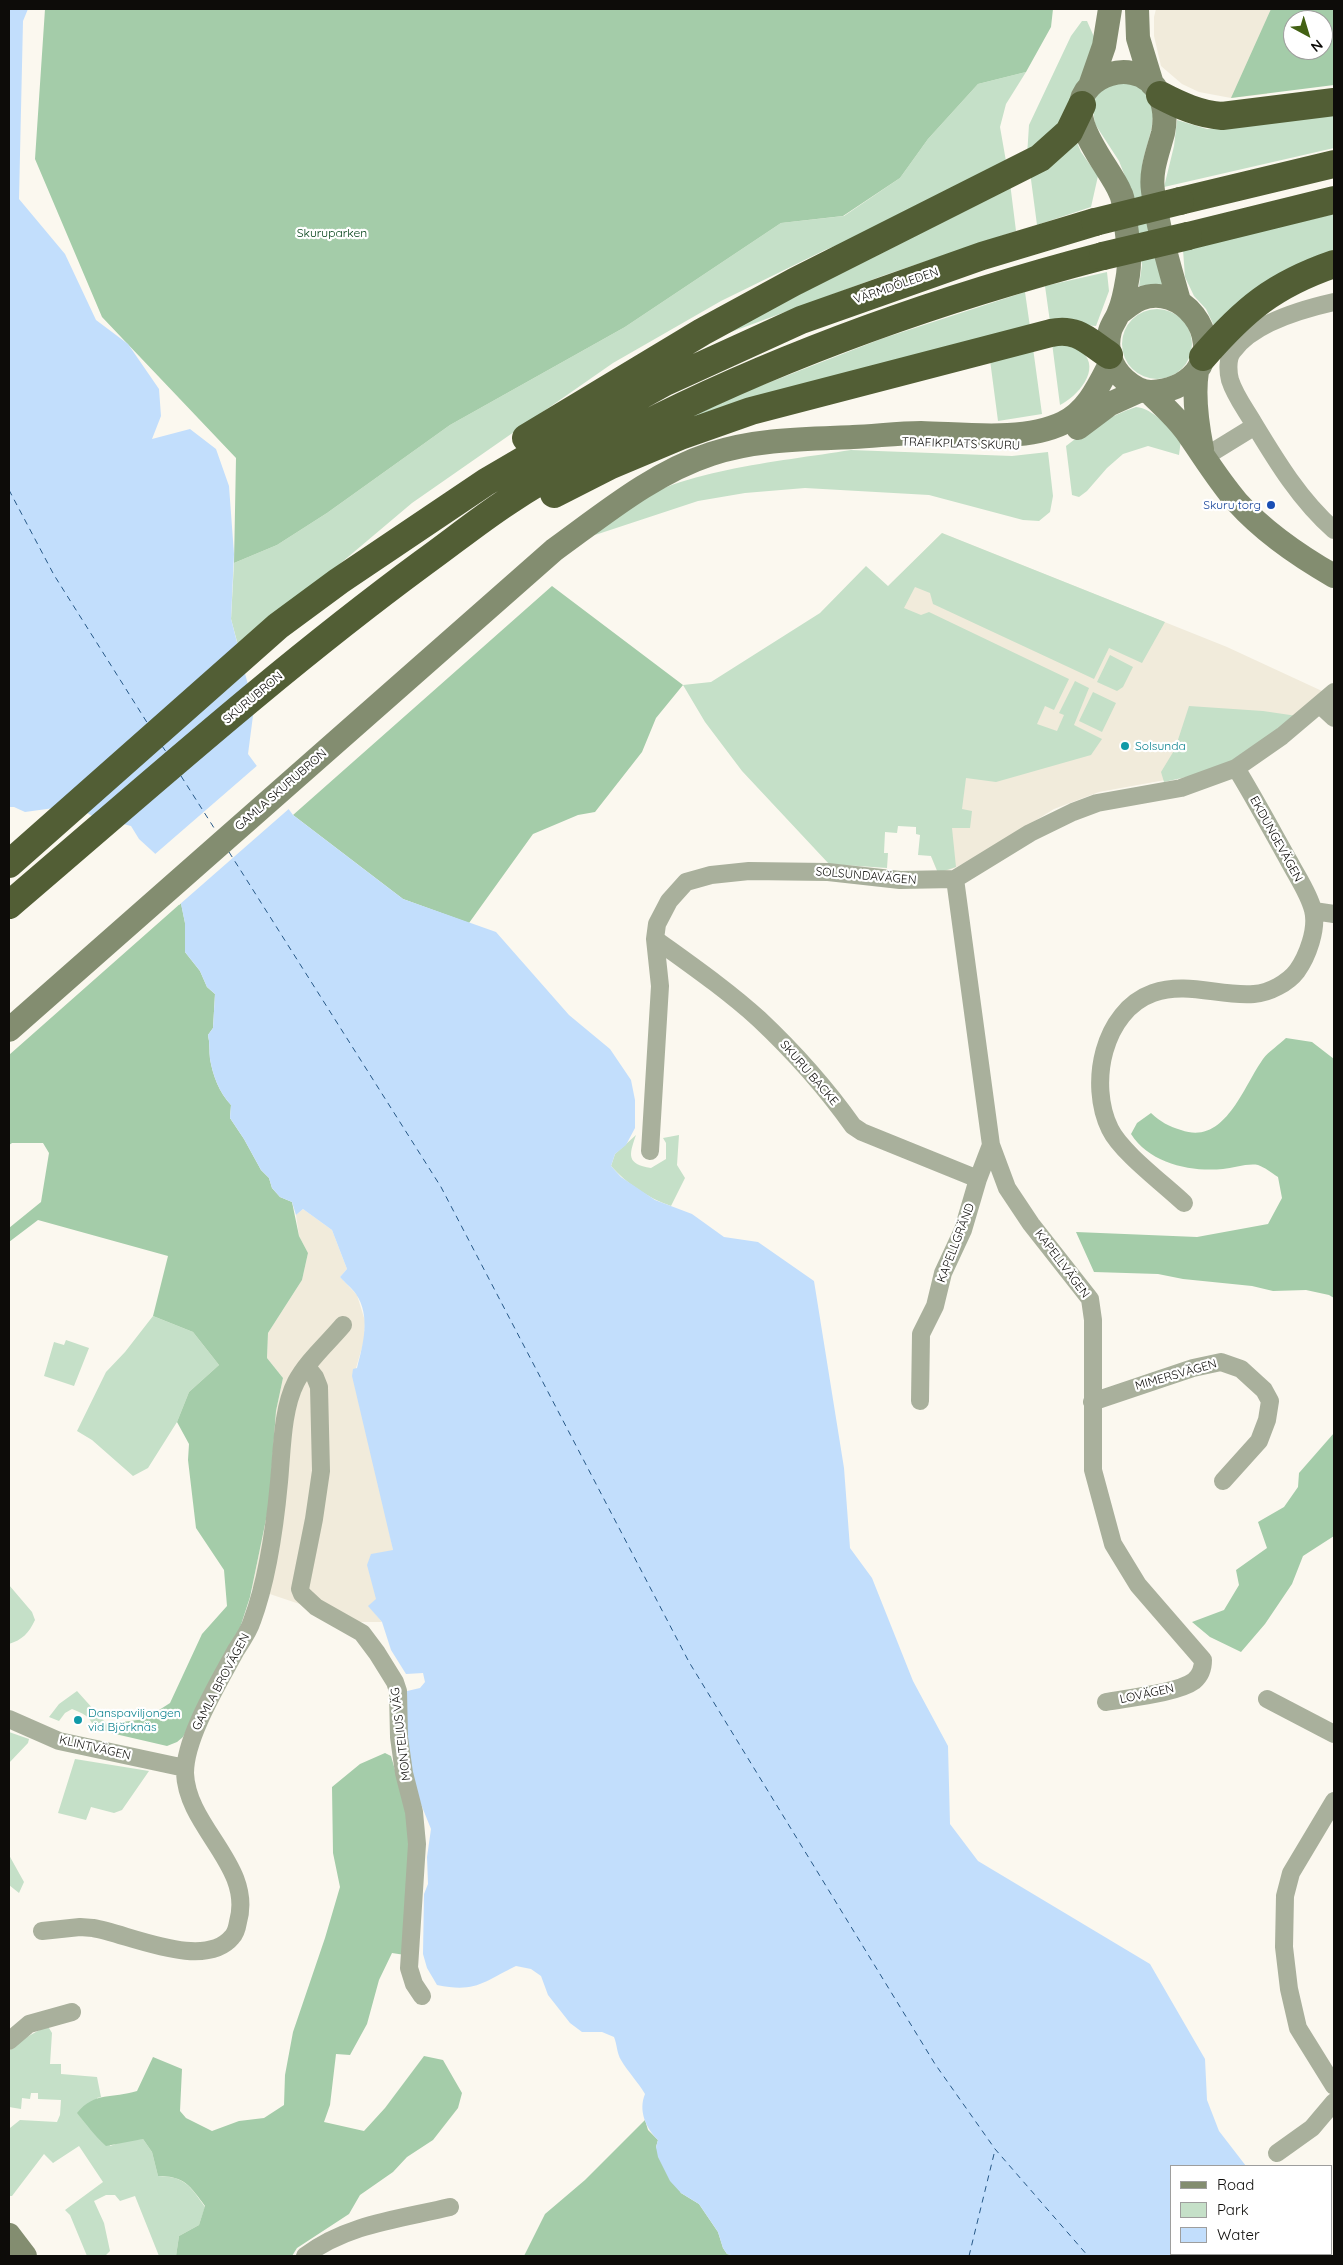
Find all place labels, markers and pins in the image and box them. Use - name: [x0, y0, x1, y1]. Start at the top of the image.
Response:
- place label: Skuru torg: [1203, 498, 1261, 512]
- marker: Skuru torg: [1265, 499, 1277, 511]
- place label: Solsunda: [1135, 739, 1186, 753]
- marker: Solsunda: [1119, 740, 1131, 752]
- place label: Danspaviljongen vid Björknäs: [88, 1706, 181, 1734]
- marker: Danspaviljongen vid Björknäs: [72, 1714, 84, 1726]

